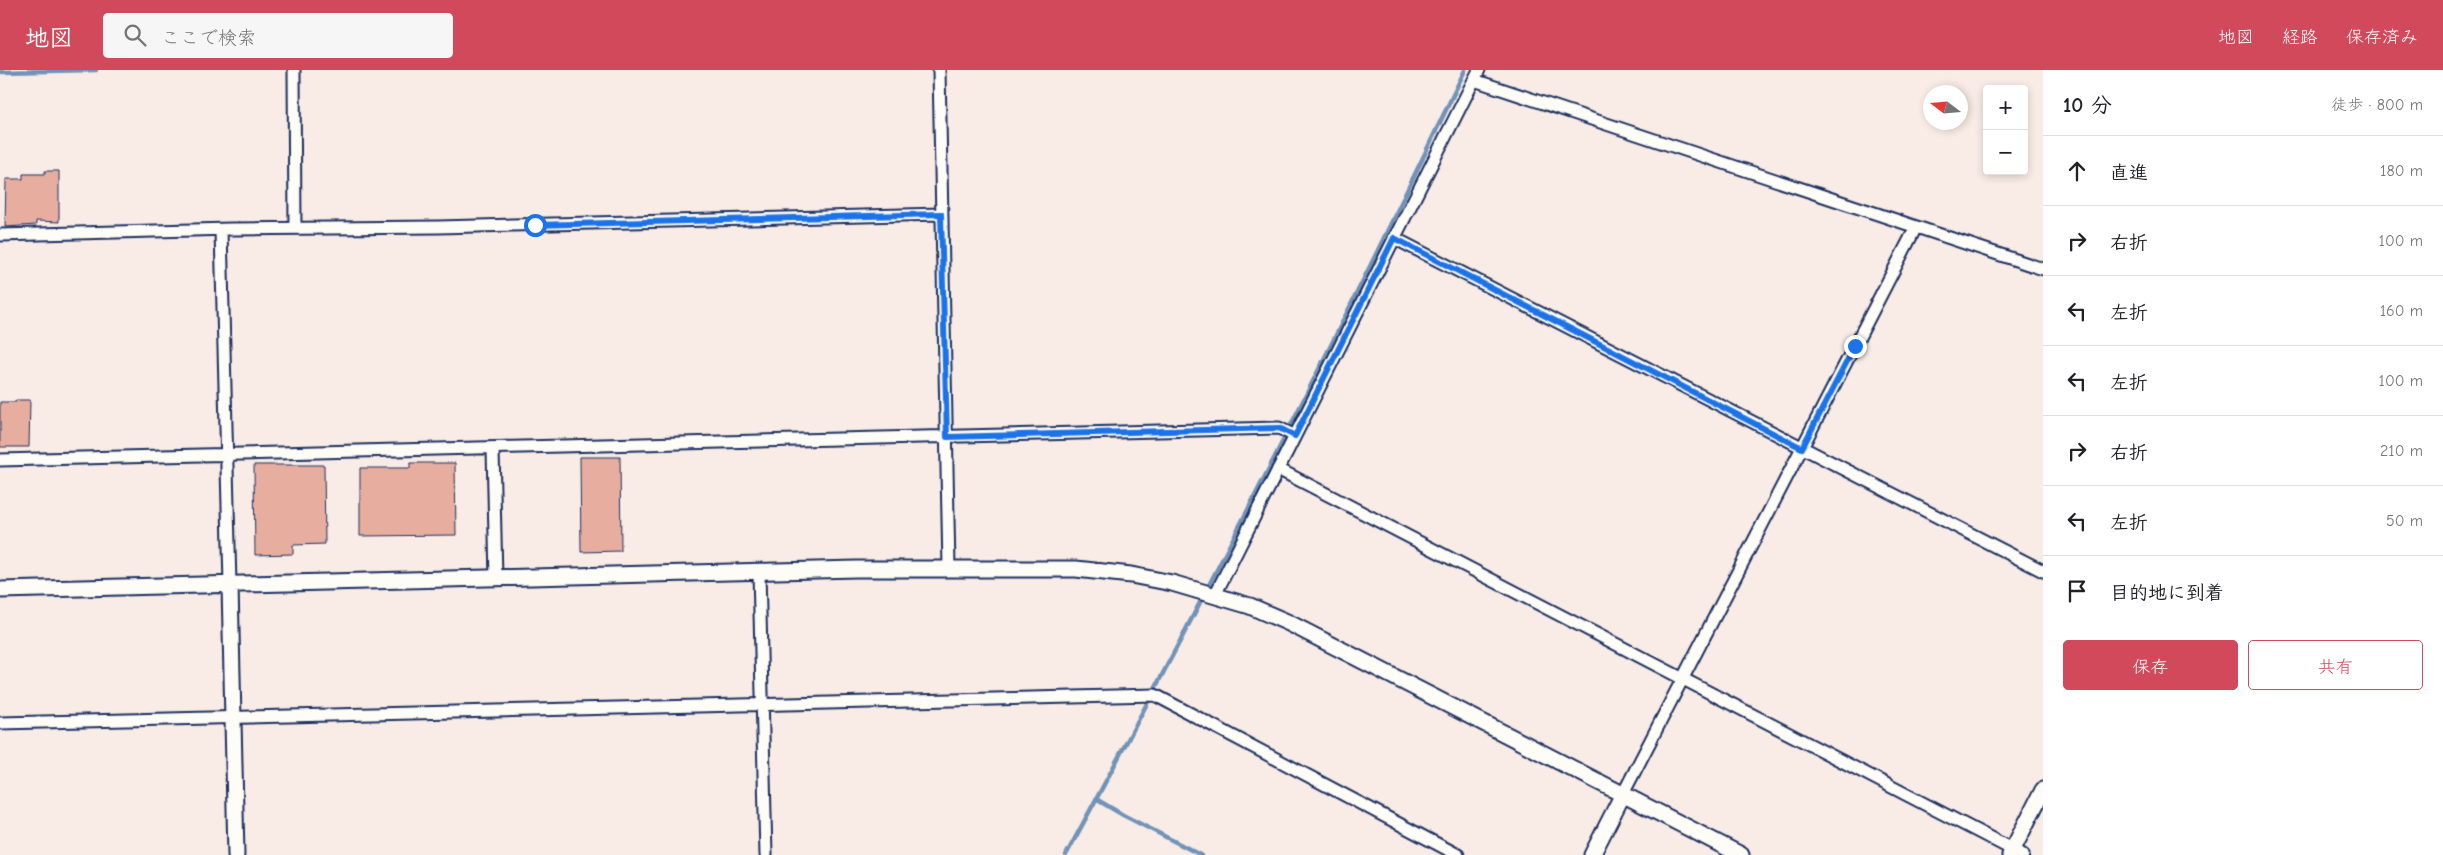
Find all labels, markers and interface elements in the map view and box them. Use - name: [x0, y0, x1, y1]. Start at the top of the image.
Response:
- search box: [103, 13, 453, 58]
- icon: search: [121, 21, 149, 49]
- text: 地図: [25, 24, 73, 52]
- text: ここで検索: [161, 27, 256, 49]
- text: 地図: [2218, 27, 2254, 48]
- text: 経路: [2282, 27, 2318, 48]
- text: 保存済み: [2346, 27, 2418, 48]
- north arrow: [1923, 85, 1968, 130]
- map controls: [1983, 85, 2028, 175]
- button: +: [1983, 85, 2028, 130]
- text: 10 分: [2063, 93, 2112, 117]
- text: 徒歩 · 800 m: [2331, 96, 2423, 114]
- button: −: [1983, 130, 2028, 175]
- icon: ahead: [2063, 157, 2091, 185]
- text: 直進: [2110, 162, 2148, 184]
- text: 180 m: [2380, 162, 2423, 180]
- route start: [524, 214, 547, 237]
- icon: right: [2063, 227, 2091, 255]
- text: 右折: [2110, 232, 2148, 254]
- text: 100 m: [2379, 232, 2423, 250]
- icon: left: [2063, 297, 2091, 325]
- text: 左折: [2110, 302, 2148, 324]
- text: 160 m: [2380, 302, 2423, 320]
- route end: [1844, 335, 1867, 358]
- icon: left: [2063, 367, 2091, 395]
- text: 左折: [2110, 372, 2148, 394]
- text: 100 m: [2379, 372, 2423, 390]
- icon: right: [2063, 437, 2091, 465]
- text: 右折: [2110, 442, 2148, 464]
- text: 210 m: [2380, 442, 2423, 460]
- icon: left: [2063, 507, 2091, 535]
- text: 左折: [2110, 512, 2148, 534]
- text: 50 m: [2386, 512, 2423, 530]
- icon: arrive: [2063, 577, 2091, 605]
- text: 目的地に到着: [2110, 582, 2224, 604]
- button: 保存: [2063, 640, 2238, 690]
- button: 共有: [2248, 640, 2423, 690]

